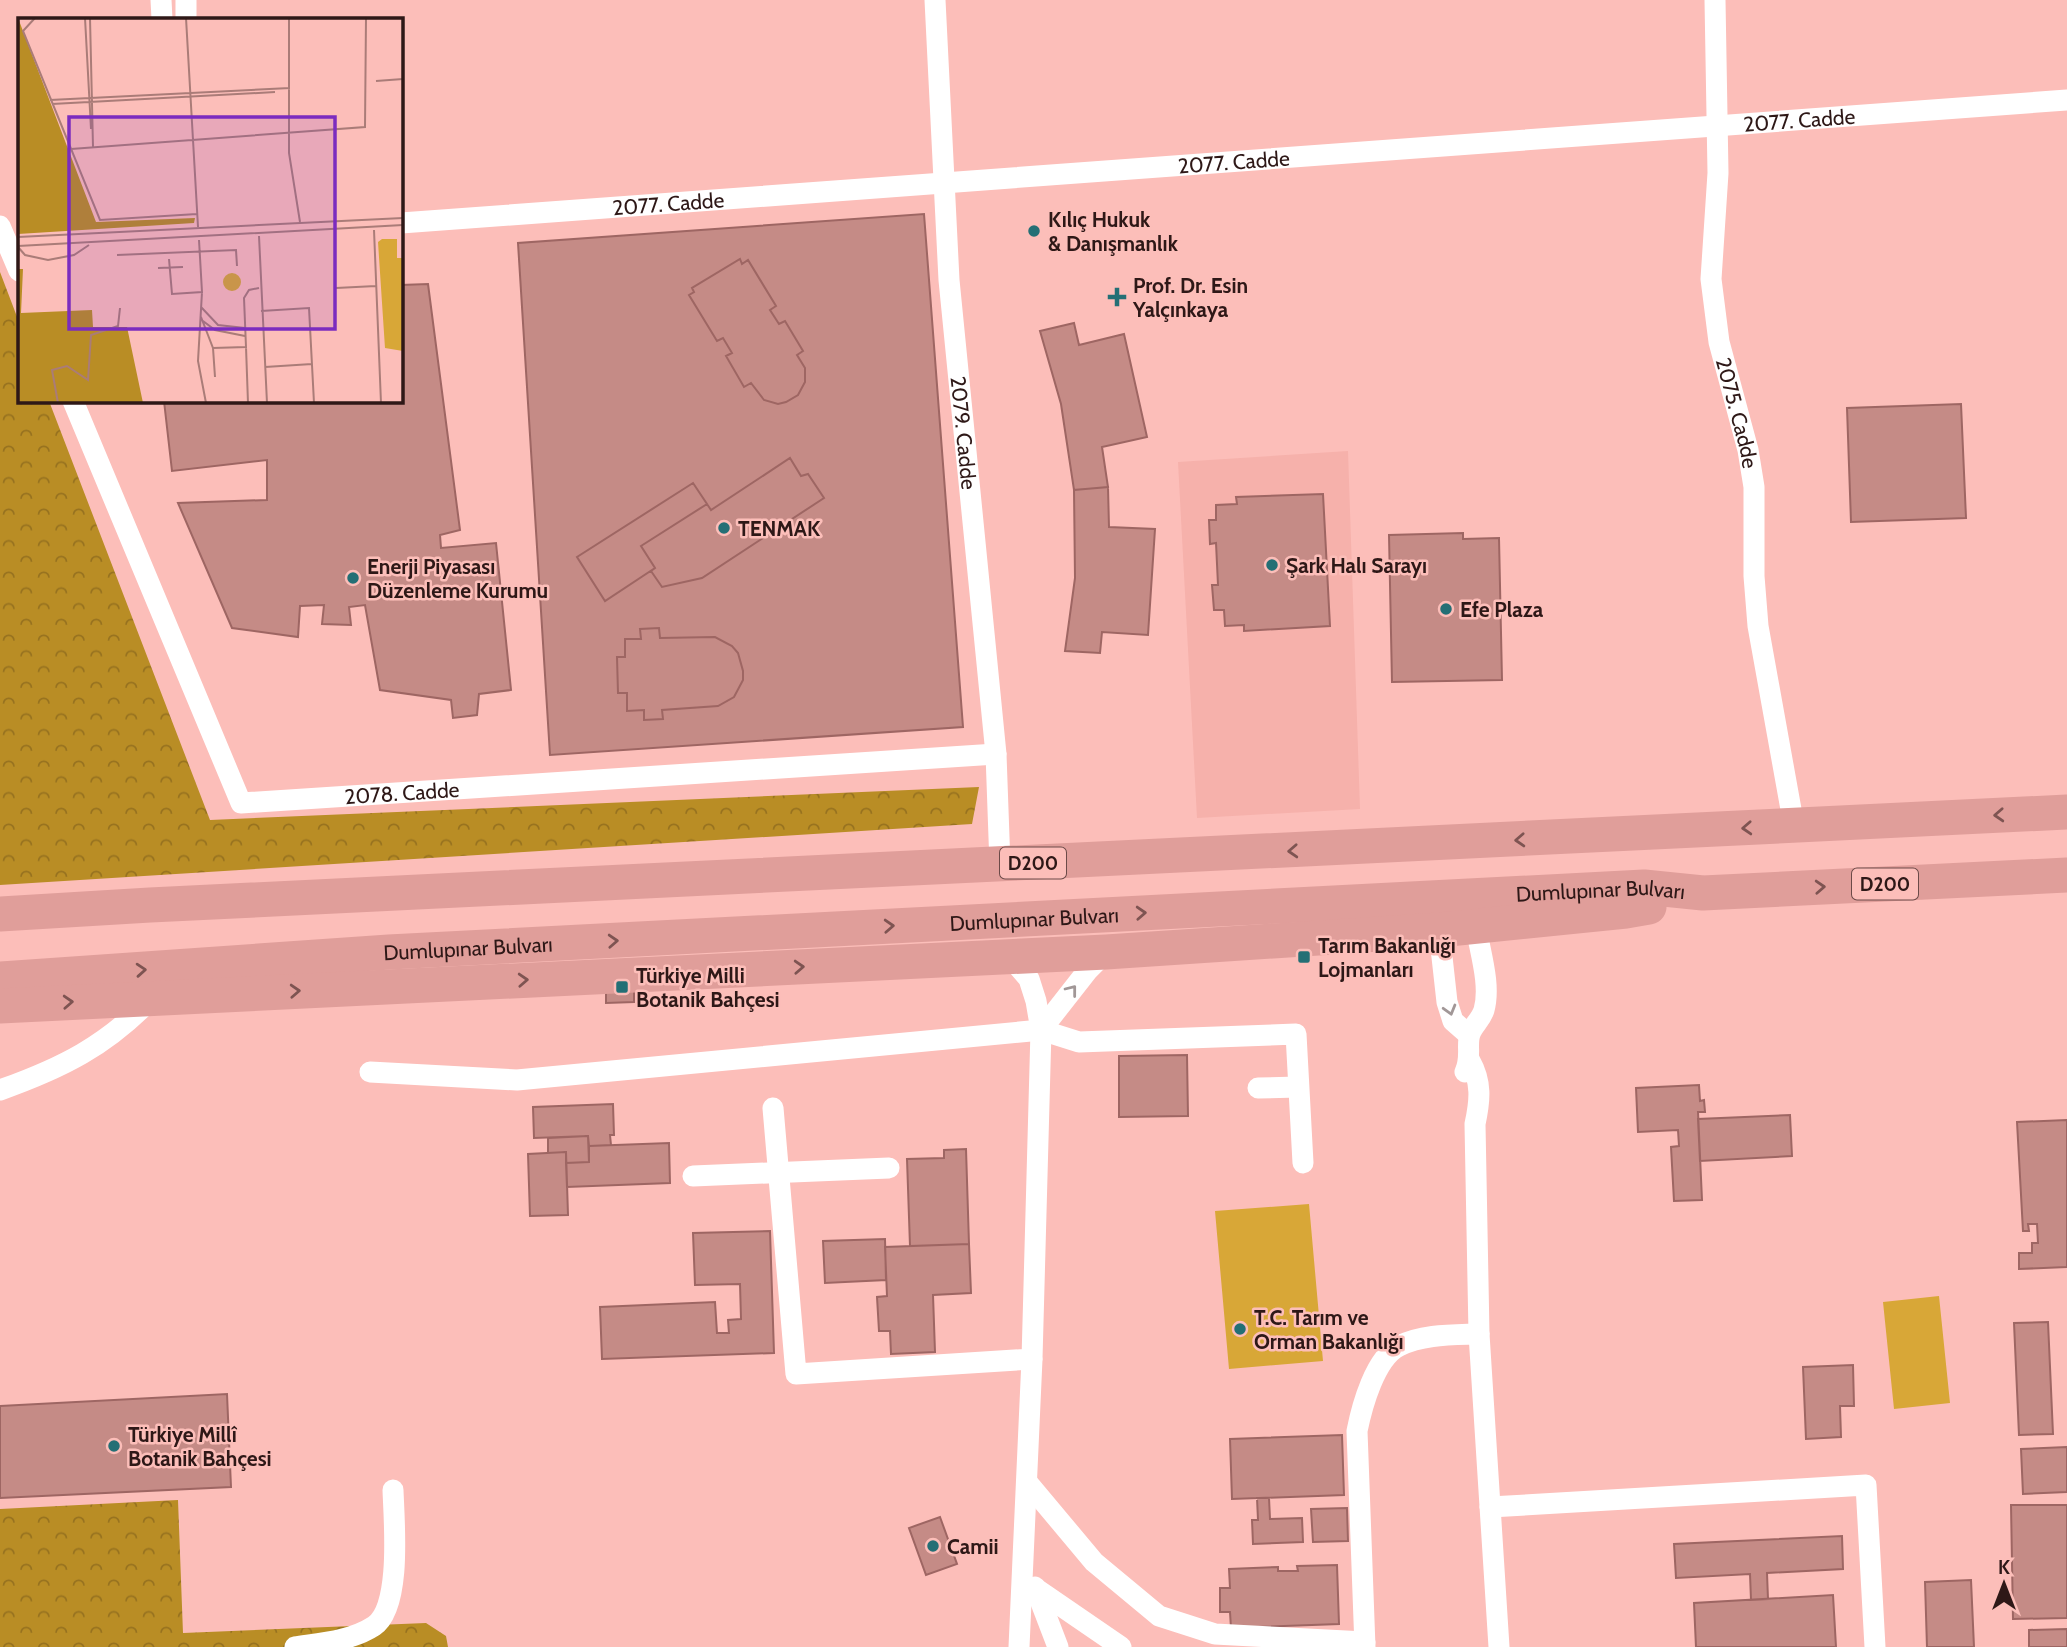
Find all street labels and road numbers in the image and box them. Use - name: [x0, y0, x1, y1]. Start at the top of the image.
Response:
- street label: 2077. Cadde: [1742, 103, 1856, 136]
- street label: 2077. Cadde: [1177, 145, 1291, 178]
- street label: 2077. Cadde: [612, 187, 725, 220]
- street label: 2075. Cadde: [1711, 355, 1763, 470]
- street label: 2079. Cadde: [946, 375, 982, 491]
- street label: 2078. Cadde: [344, 776, 460, 809]
- road number: D200: [1000, 848, 1066, 878]
- road number: D200: [1852, 869, 1918, 900]
- street label: Dumlupınar Bulvarı: [1515, 874, 1686, 906]
- street label: Dumlupınar Bulvarı: [949, 902, 1120, 935]
- street label: Dumlupınar Bulvarı: [383, 931, 553, 965]

